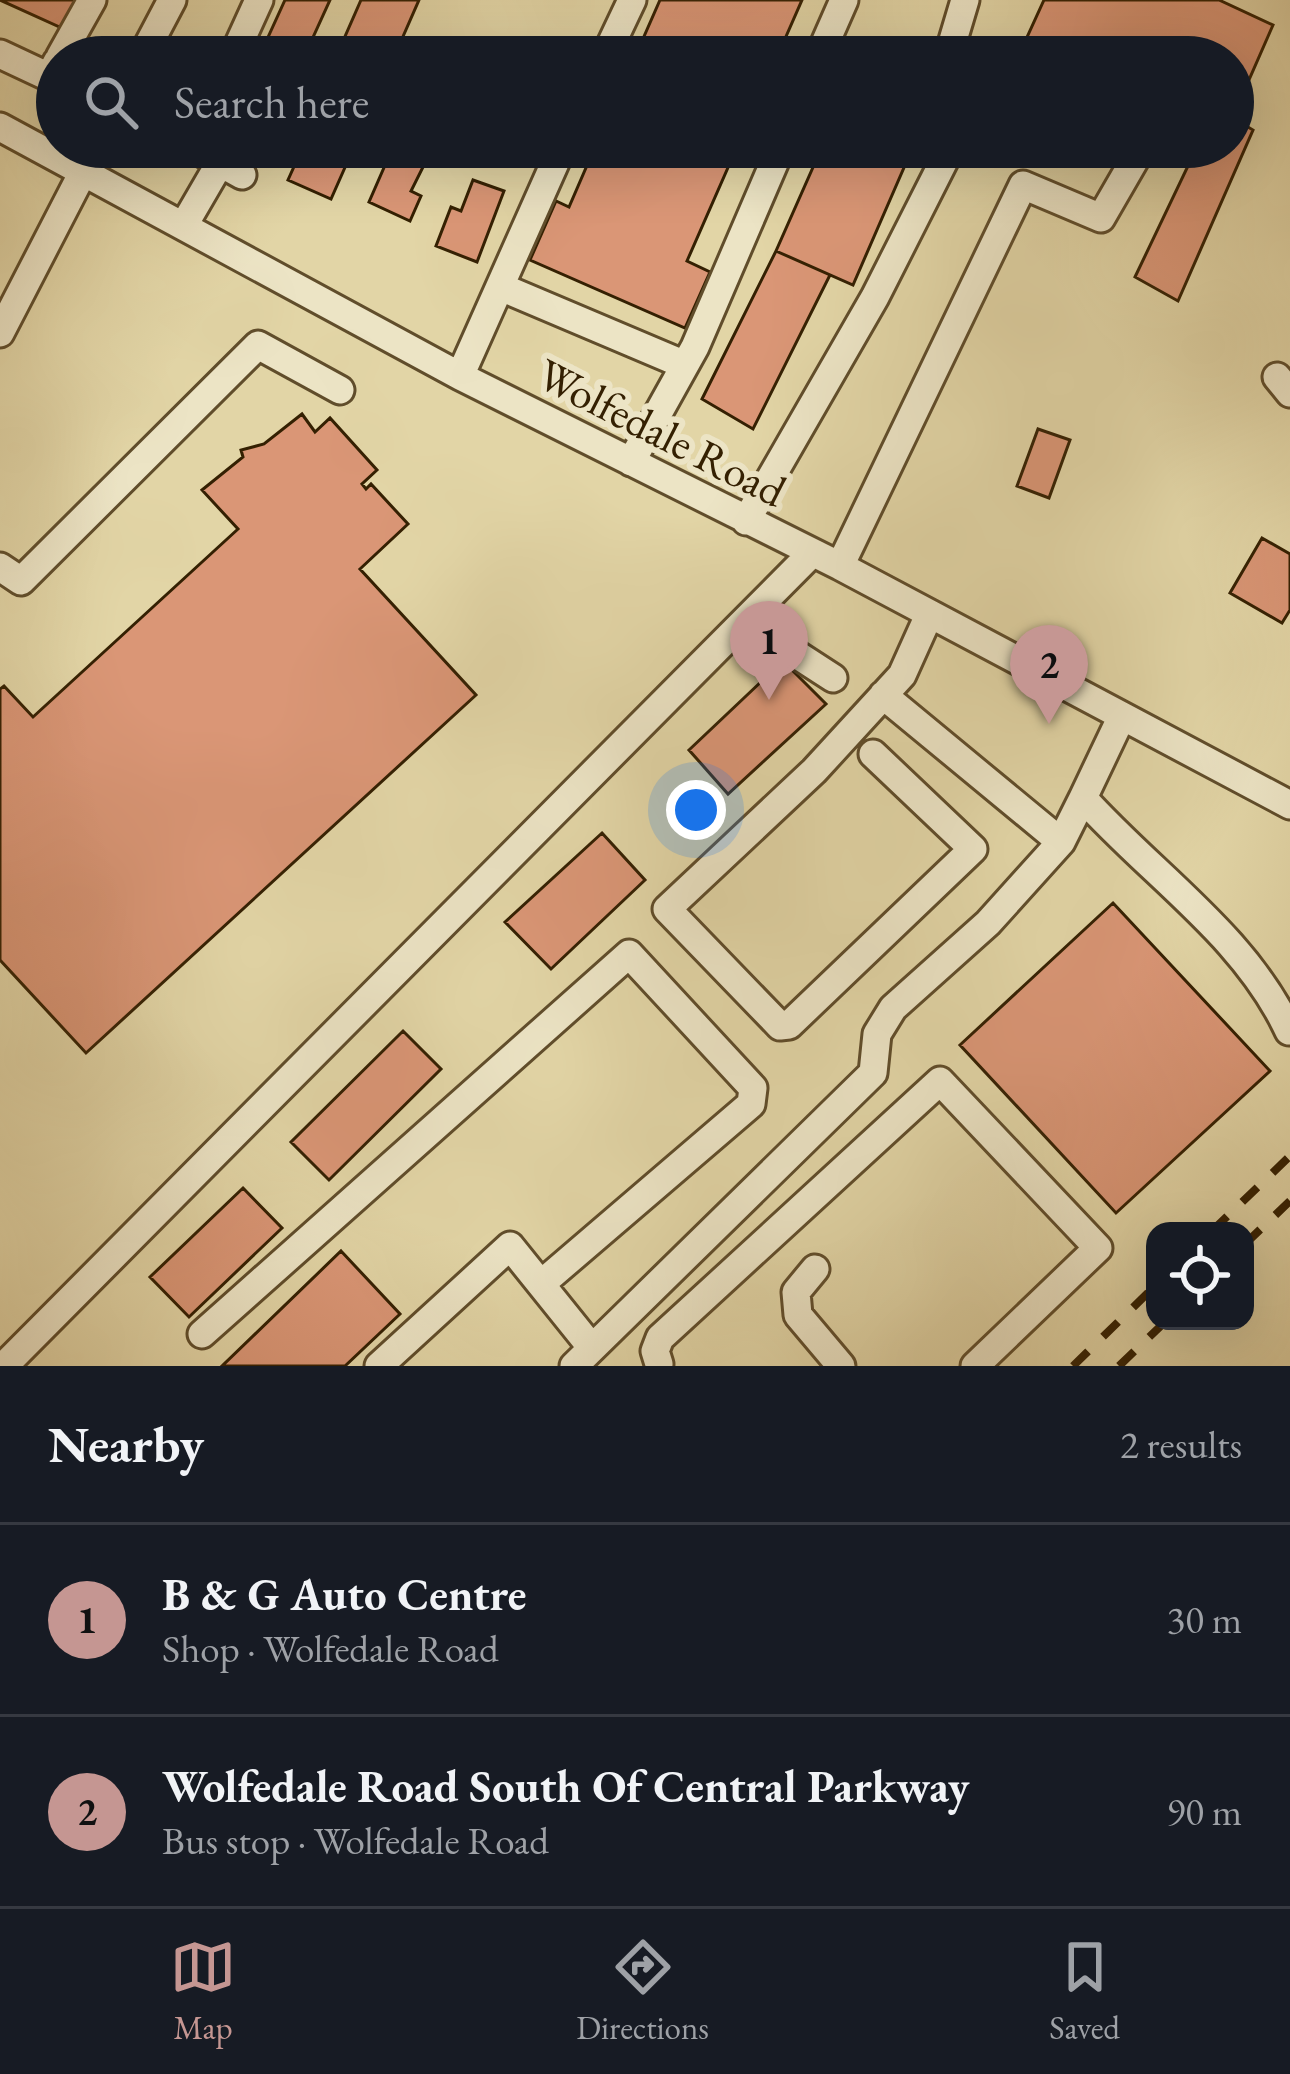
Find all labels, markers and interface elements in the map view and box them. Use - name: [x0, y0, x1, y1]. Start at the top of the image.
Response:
- search box: [36, 36, 1254, 168]
- icon: search: [78, 69, 144, 135]
- text: Search here: [174, 73, 369, 131]
- street label: Wolfedale Road: [528, 344, 796, 520]
- pin: 1: [730, 601, 808, 700]
- pin: 2: [1010, 625, 1088, 724]
- your location: [666, 780, 726, 840]
- map controls: [1146, 1222, 1254, 1330]
- button: locate: [1146, 1222, 1254, 1330]
- text: Nearby: [48, 1411, 204, 1477]
- text: 2 results: [1120, 1419, 1242, 1470]
- text: B & G Auto Centre: [162, 1565, 526, 1623]
- text: 1: [77, 1594, 97, 1645]
- text: 30 m: [1166, 1594, 1242, 1645]
- text: Shop · Wolfedale Road: [162, 1623, 499, 1674]
- text: Wolfedale Road South Of Central Parkway: [162, 1757, 969, 1815]
- text: 2: [77, 1786, 97, 1837]
- text: 90 m: [1166, 1786, 1242, 1837]
- text: Bus stop · Wolfedale Road: [162, 1815, 549, 1866]
- tab: Map: [170, 1934, 236, 2049]
- tab: Directions: [576, 1934, 709, 2049]
- tab: Saved: [1049, 1934, 1120, 2049]

